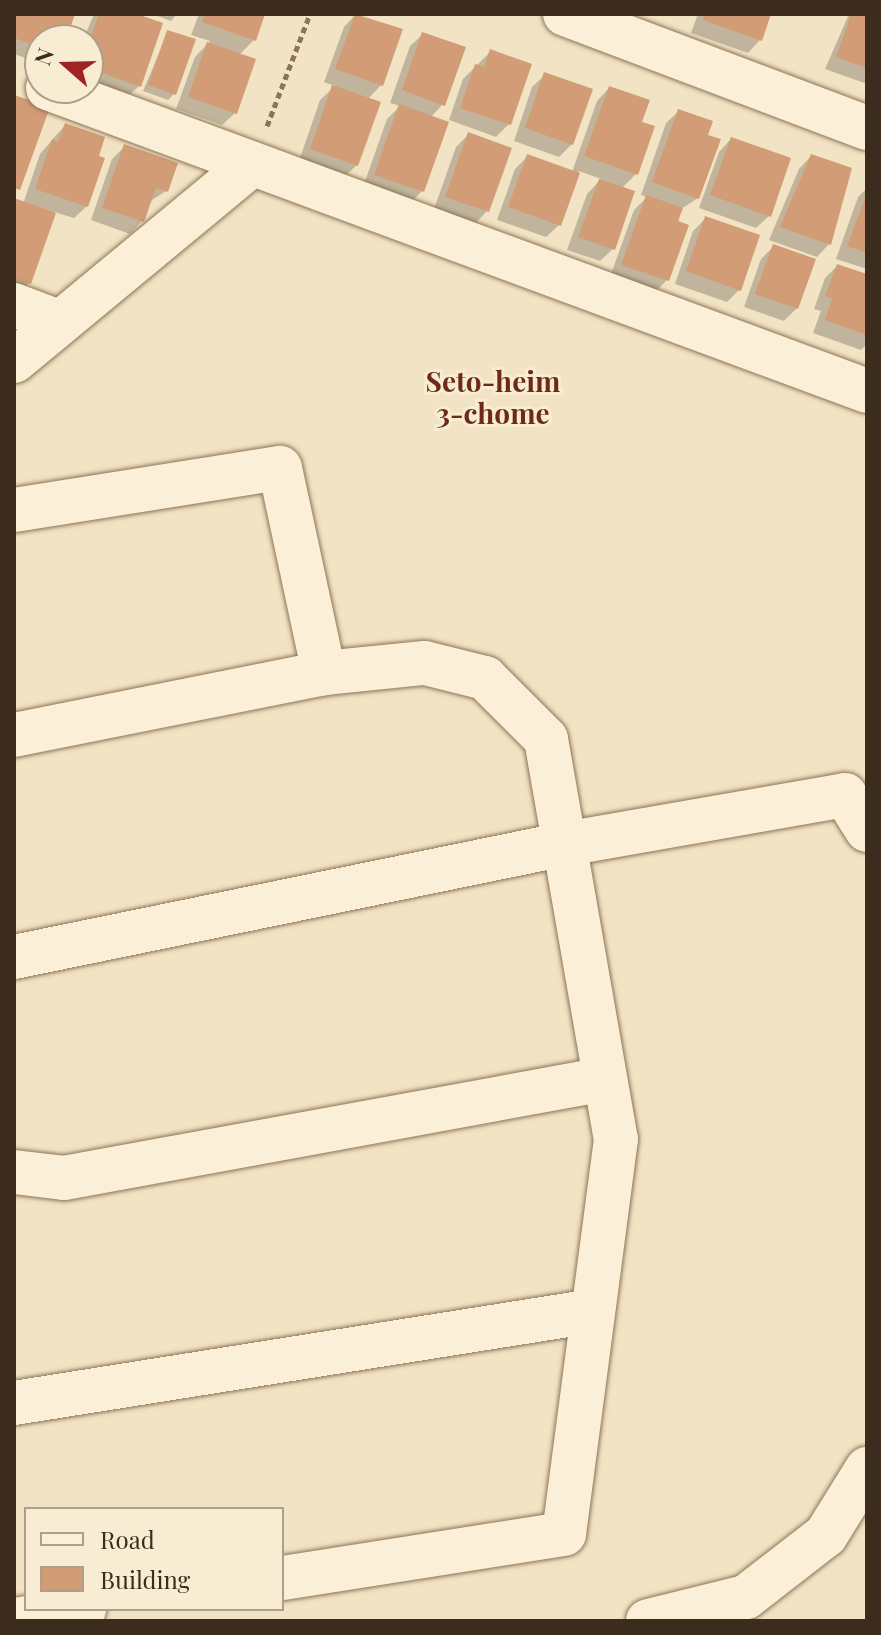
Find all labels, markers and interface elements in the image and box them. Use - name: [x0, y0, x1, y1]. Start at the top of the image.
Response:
- north arrow: [24, 24, 104, 104]
- text: N: [27, 44, 60, 69]
- district label: Seto-heim 3-chome: [426, 364, 560, 430]
- legend: [24, 1507, 284, 1611]
- text: Road: [100, 1523, 155, 1555]
- text: Building: [100, 1563, 190, 1595]

